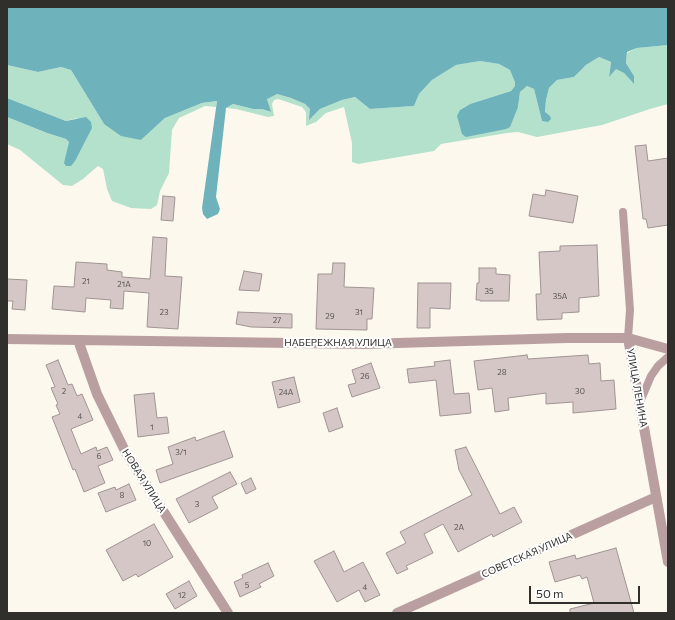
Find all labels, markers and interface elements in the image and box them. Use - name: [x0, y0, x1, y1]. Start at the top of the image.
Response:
- house number: 21: [82, 276, 90, 286]
- house number: 21А: [117, 279, 131, 289]
- house number: 35: [484, 286, 494, 296]
- house number: 35А: [553, 291, 567, 301]
- house number: 23: [160, 307, 168, 317]
- house number: 31: [355, 307, 363, 317]
- house number: 29: [325, 311, 335, 321]
- house number: 27: [273, 315, 281, 325]
- street label: НАБЕРЕЖНАЯ УЛИЦА: [284, 337, 392, 349]
- street label: УЛИЦА ЛЕНИНА: [624, 347, 650, 429]
- house number: 28: [497, 367, 507, 377]
- house number: 26: [360, 371, 370, 381]
- house number: 2: [62, 386, 66, 396]
- house number: 30: [575, 386, 585, 396]
- house number: 24А: [279, 387, 293, 397]
- house number: 4: [78, 411, 82, 421]
- house number: 1: [150, 422, 154, 432]
- street label: НОВАЯ УЛИЦА: [120, 447, 168, 515]
- house number: 3/1: [175, 447, 187, 457]
- house number: 6: [97, 451, 101, 461]
- house number: 8: [120, 490, 124, 500]
- house number: 3: [195, 499, 199, 509]
- house number: 2А: [454, 522, 464, 532]
- street label: СОВЕТСКАЯ УЛИЦА: [480, 530, 574, 580]
- house number: 10: [143, 538, 151, 548]
- scale bar: [531, 578, 642, 604]
- house number: 5: [245, 580, 249, 590]
- house number: 4: [363, 582, 367, 592]
- text: 50 m: [536, 586, 564, 600]
- house number: 12: [178, 590, 186, 600]

